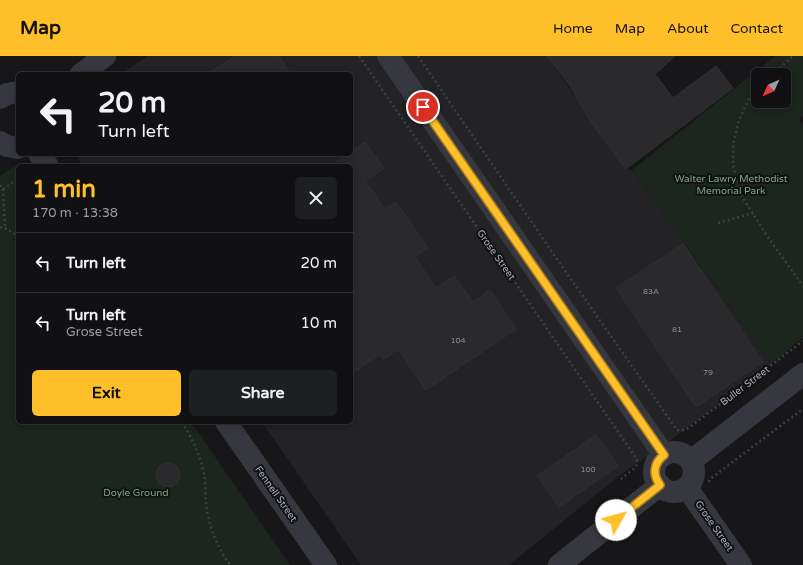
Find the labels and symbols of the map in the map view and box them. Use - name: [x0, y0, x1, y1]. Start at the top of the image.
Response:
- north arrow: [751, 68, 791, 108]
- pin: [406, 90, 440, 124]
- park label: Walter Lawry Methodist Memorial Park: [674, 173, 788, 197]
- street label: Grose Street: [474, 227, 518, 283]
- house number: 83A: [643, 287, 659, 296]
- house number: 81: [672, 325, 682, 334]
- house number: 104: [450, 336, 466, 345]
- street label: Buller Street: [718, 363, 772, 408]
- house number: 79: [703, 368, 713, 377]
- street label: Fennell Street: [252, 464, 300, 524]
- house number: 100: [580, 465, 596, 474]
- park label: Doyle Ground: [103, 487, 169, 499]
- street label: Grose Street: [692, 498, 736, 554]
- position arrow: [595, 499, 637, 541]

